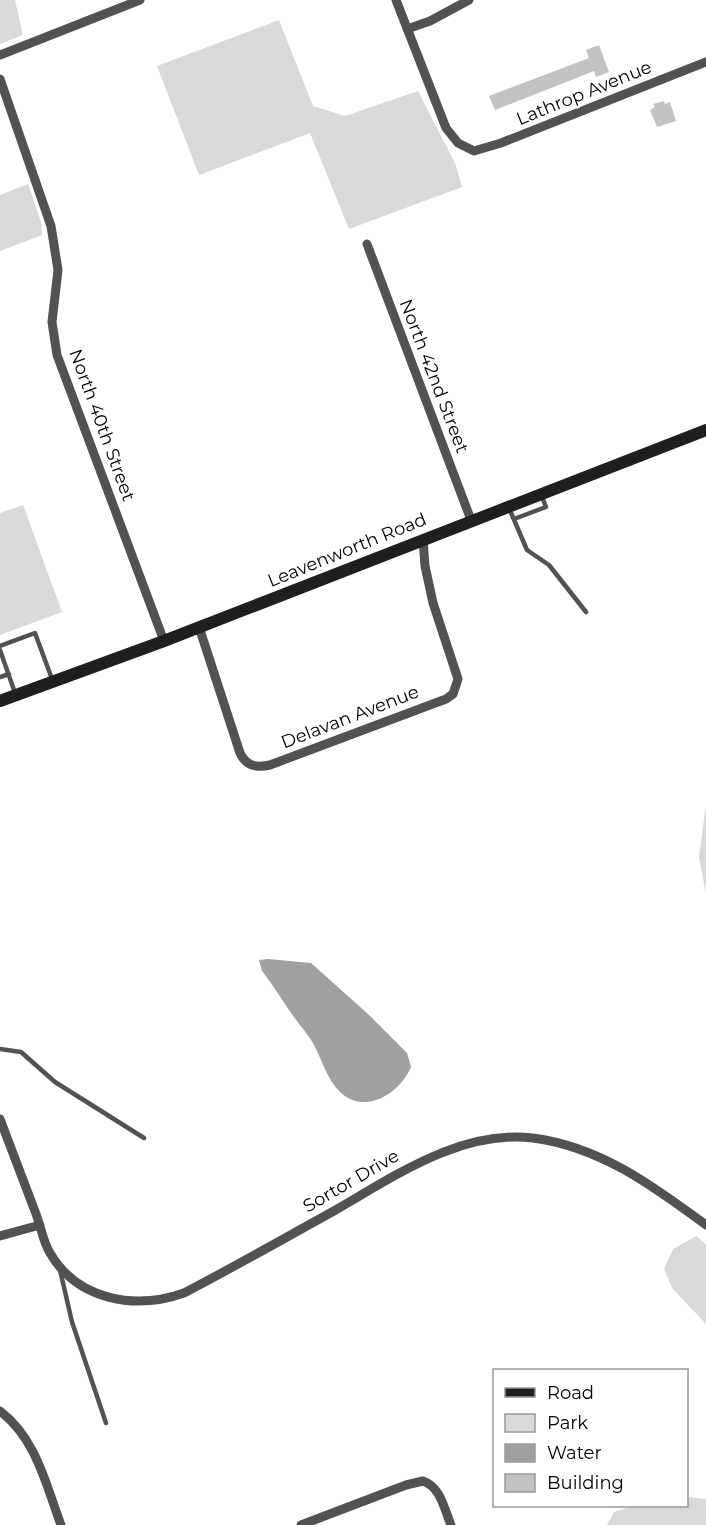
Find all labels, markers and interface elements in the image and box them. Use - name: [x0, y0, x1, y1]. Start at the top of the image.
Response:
- street label: Lathrop Avenue: [513, 56, 655, 130]
- street label: North 42nd Street: [394, 296, 474, 456]
- street label: North 40th Street: [64, 346, 140, 504]
- street label: Leavenworth Road: [264, 508, 430, 592]
- street label: Delavan Avenue: [278, 681, 422, 753]
- street label: Sortor Drive: [299, 1145, 403, 1217]
- legend: [493, 1369, 688, 1507]
- text: Road: [547, 1382, 594, 1404]
- text: Park: [547, 1412, 588, 1434]
- text: Water: [547, 1442, 602, 1464]
- text: Building: [547, 1472, 624, 1494]

